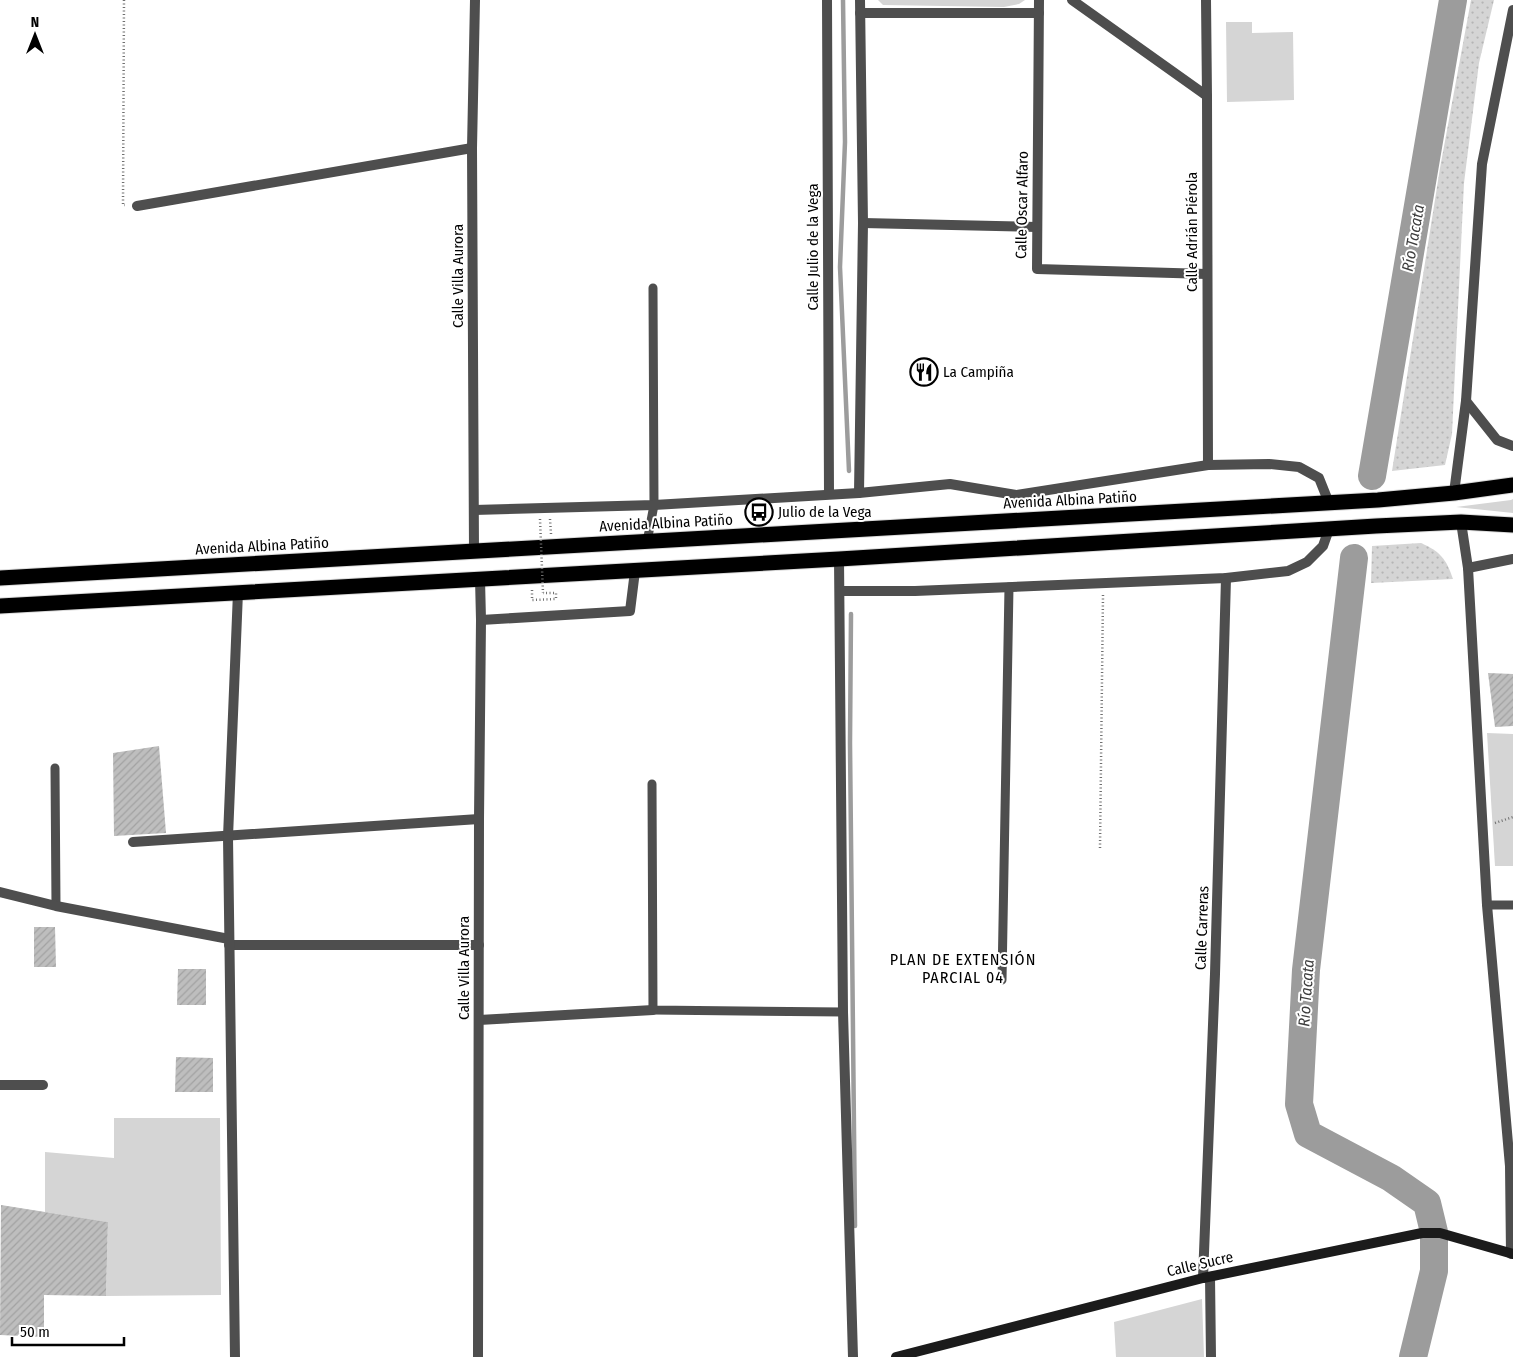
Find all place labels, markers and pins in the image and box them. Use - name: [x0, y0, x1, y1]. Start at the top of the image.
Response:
- restaurant icon: La Campiña: [909, 357, 939, 387]
- place label: La Campiña: [943, 363, 1014, 381]
- bus stop icon: Julio de la Vega: [744, 497, 774, 527]
- place label: Julio de la Vega: [778, 503, 872, 521]

